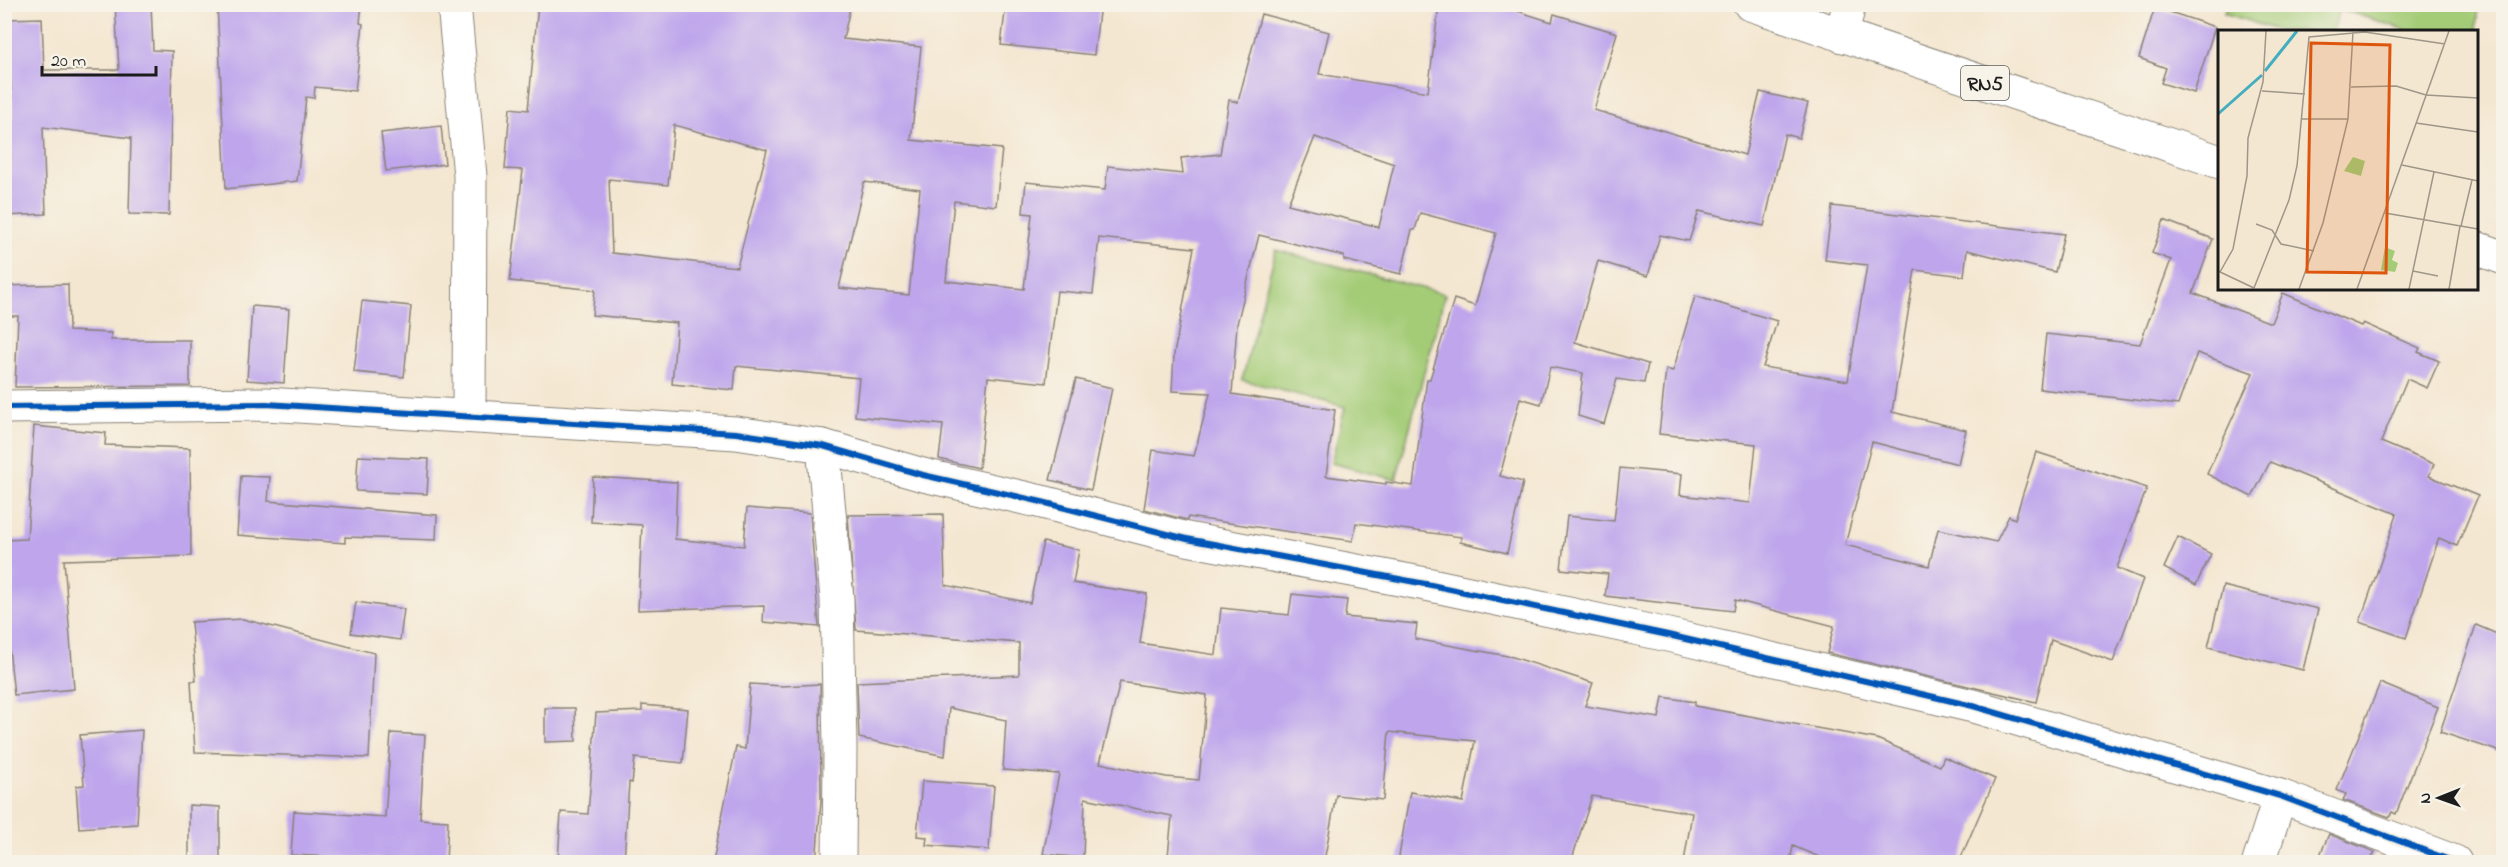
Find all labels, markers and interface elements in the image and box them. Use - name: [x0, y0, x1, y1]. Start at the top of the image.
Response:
- inset map: [2218, 30, 2478, 290]
- scale bar: [42, 39, 156, 77]
- text: 20 m: [51, 49, 86, 75]
- road number: RN5: [1961, 66, 2009, 100]
- north arrow: [2409, 768, 2469, 828]
- text: N: [2414, 792, 2438, 804]

